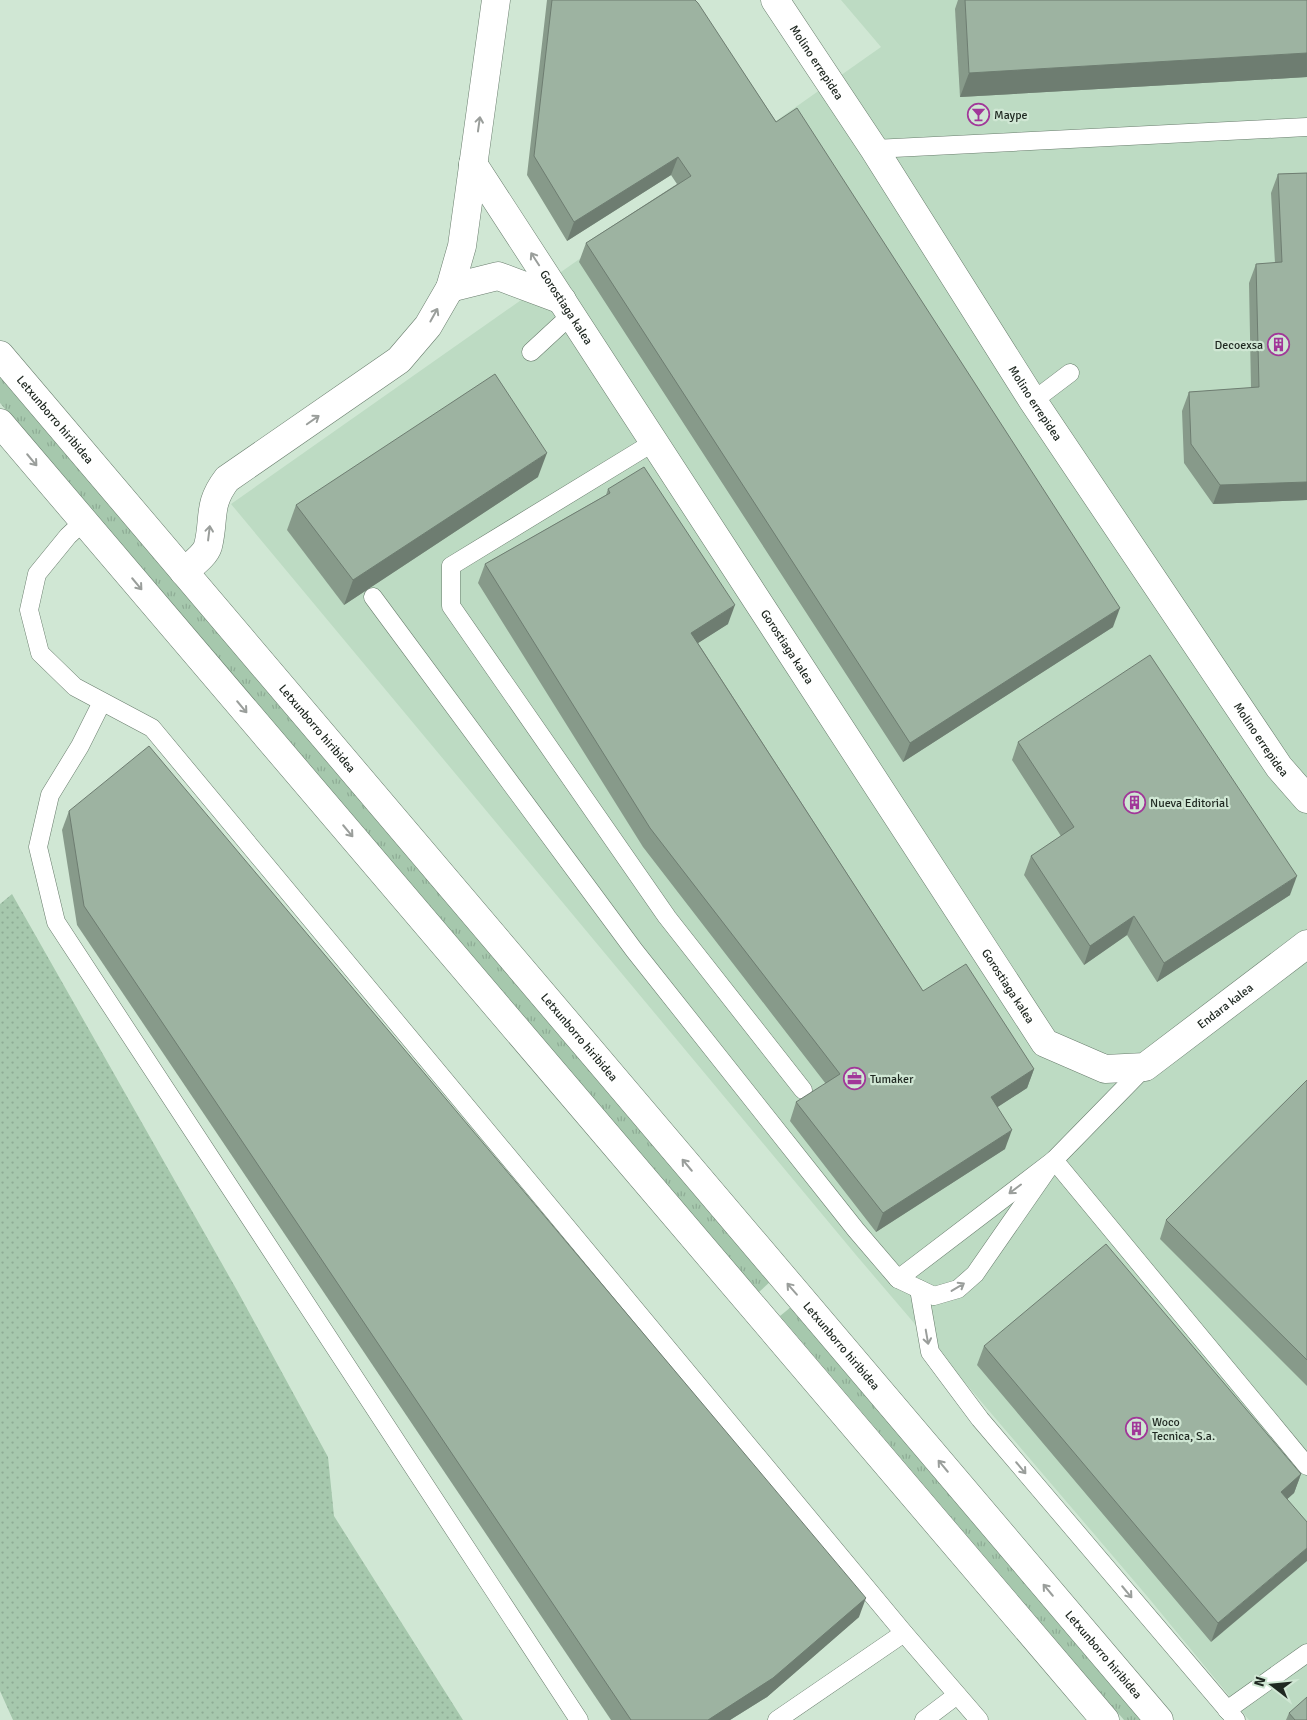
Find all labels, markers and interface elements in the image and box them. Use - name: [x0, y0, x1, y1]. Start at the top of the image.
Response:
- street label: Molino errepidea: [786, 22, 847, 103]
- bar icon: Maype: [966, 103, 990, 127]
- place label: Maype: [994, 108, 1028, 123]
- one-way arrow: [474, 116, 484, 132]
- one-way arrow: [530, 252, 541, 266]
- street label: Gorostiaga kalea: [537, 267, 596, 347]
- one-way arrow: [430, 308, 440, 322]
- building icon: Decoexsa: [1267, 333, 1291, 357]
- place label: Decoexsa: [1215, 338, 1263, 353]
- street label: Molino errepidea: [1005, 363, 1065, 444]
- street label: Letxunborro hiribidea: [13, 373, 97, 467]
- one-way arrow: [306, 415, 320, 425]
- one-way arrow: [26, 453, 37, 466]
- one-way arrow: [204, 525, 214, 541]
- one-way arrow: [131, 577, 143, 590]
- street label: Gorostiaga kalea: [757, 607, 817, 687]
- street label: Letxunborro hiribidea: [276, 681, 359, 776]
- street label: Molino errepidea: [1230, 699, 1292, 780]
- one-way arrow: [237, 701, 248, 714]
- building icon: Nueva Editorial: [1122, 791, 1146, 815]
- place label: Nueva Editorial: [1150, 796, 1229, 811]
- one-way arrow: [342, 824, 353, 837]
- street label: Gorostiaga kalea: [978, 946, 1038, 1026]
- street label: Endara kalea: [1194, 980, 1256, 1032]
- street label: Letxunborro hiribidea: [538, 990, 621, 1084]
- office icon: Tumaker: [842, 1067, 866, 1091]
- place label: Tumaker: [870, 1072, 914, 1087]
- one-way arrow: [681, 1159, 692, 1172]
- one-way arrow: [1009, 1184, 1022, 1195]
- one-way arrow: [786, 1282, 798, 1295]
- one-way arrow: [951, 1282, 966, 1292]
- street label: Letxunborro hiribidea: [800, 1299, 883, 1393]
- one-way arrow: [923, 1329, 933, 1345]
- place label: Woco Tecnica, S.a.: [1152, 1415, 1215, 1444]
- building icon: Woco Tecnica, S.a.: [1124, 1417, 1148, 1441]
- one-way arrow: [937, 1459, 948, 1472]
- one-way arrow: [1016, 1461, 1027, 1474]
- one-way arrow: [1042, 1583, 1054, 1596]
- one-way arrow: [1121, 1585, 1132, 1598]
- street label: Letxunborro hiribidea: [1062, 1608, 1145, 1702]
- north arrow: [1247, 1660, 1297, 1710]
- text: N: [1250, 1675, 1269, 1689]

